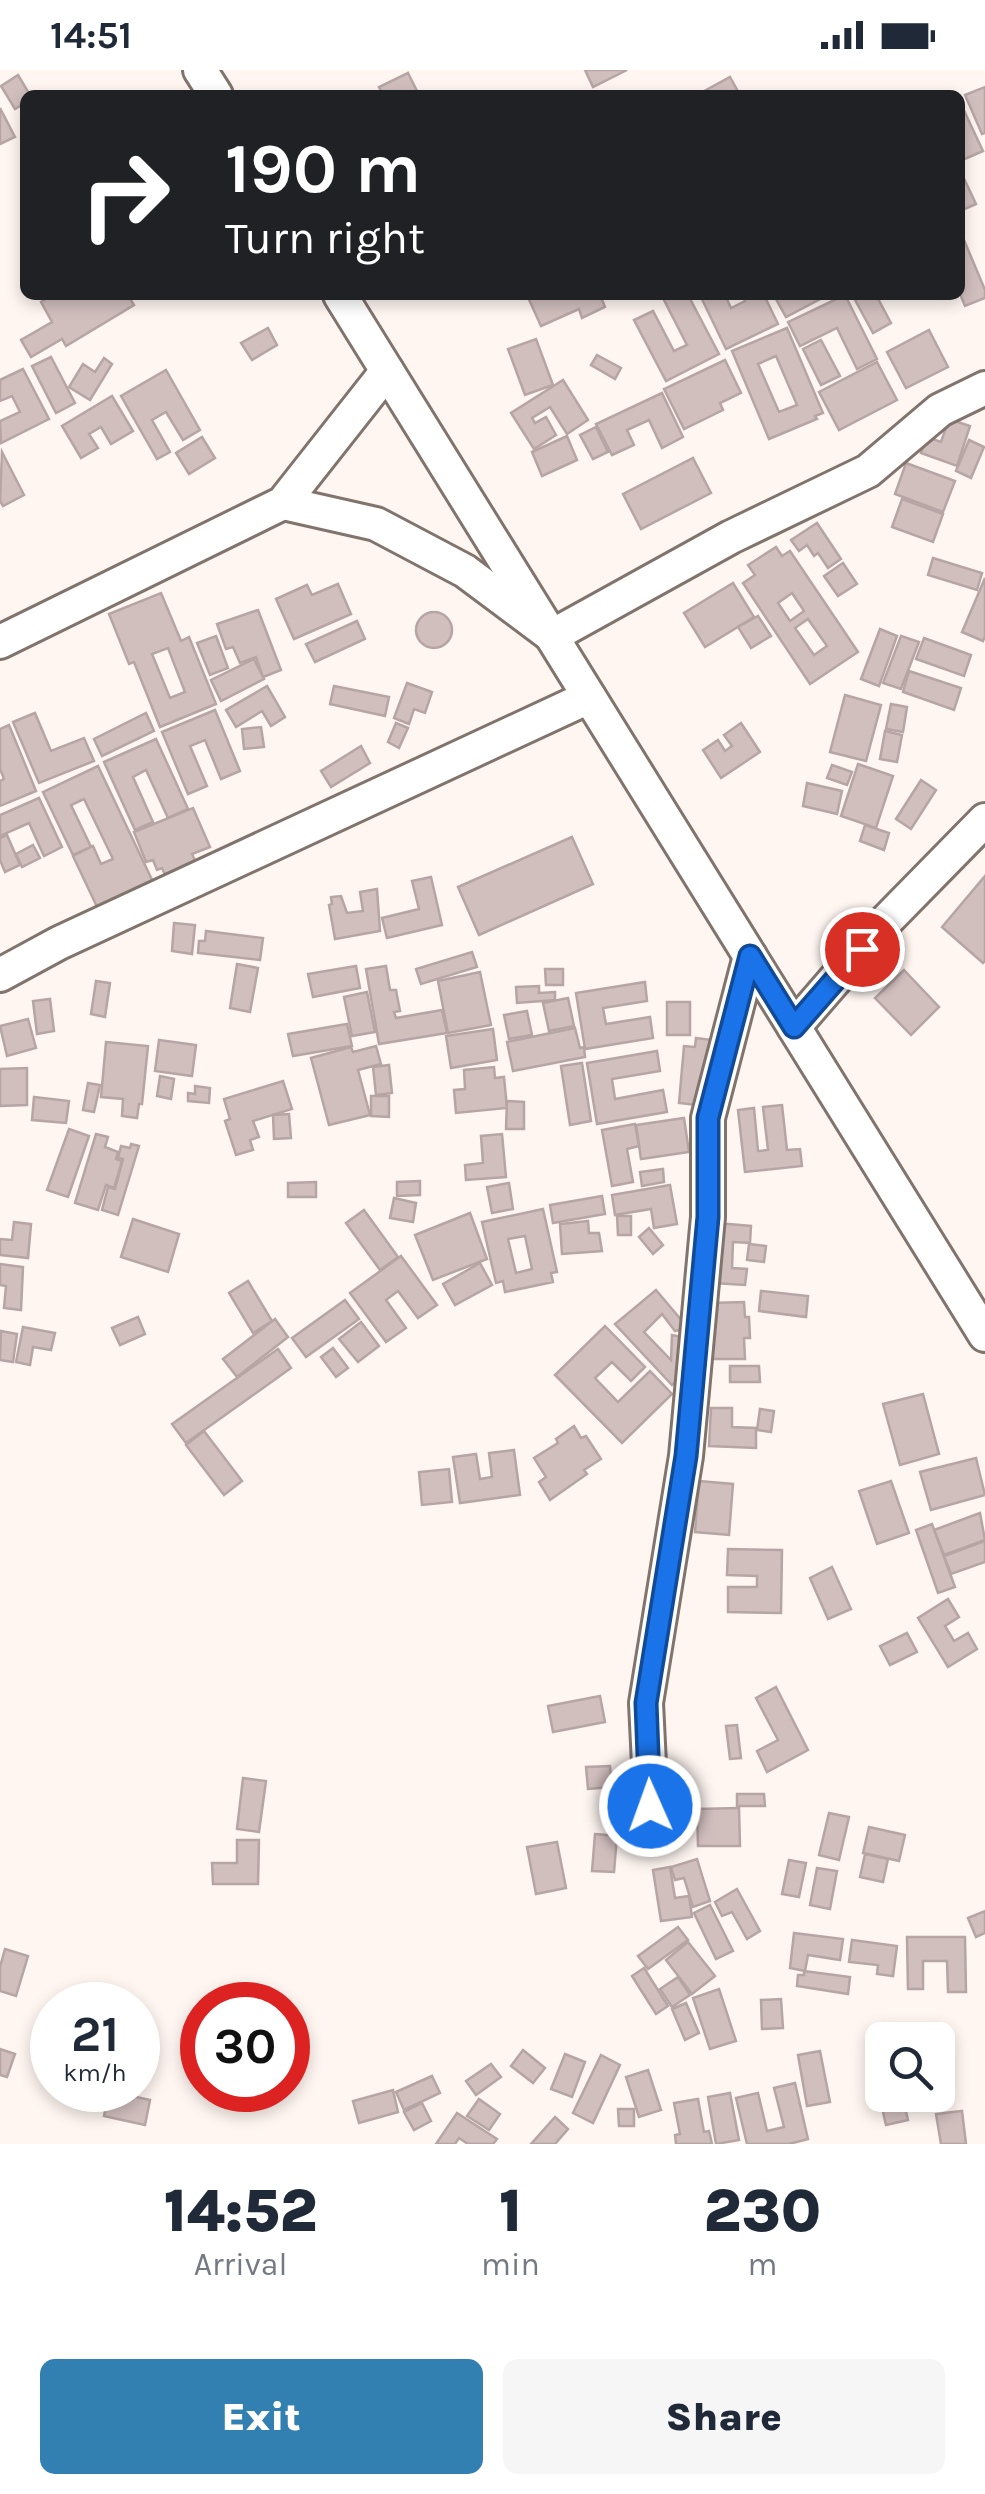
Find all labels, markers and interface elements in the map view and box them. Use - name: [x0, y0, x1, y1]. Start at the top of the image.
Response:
- text: 14:51: [50, 13, 132, 58]
- text: 190 m: [225, 128, 421, 210]
- icon: right: [60, 130, 190, 260]
- text: Turn right: [225, 212, 425, 264]
- pin: [820, 907, 905, 992]
- icon: arrive: [835, 922, 890, 977]
- position arrow: [598, 1754, 702, 1858]
- speed limit sign: 30: [180, 1982, 310, 2112]
- text: 21: [71, 2005, 119, 2064]
- map controls: [865, 2022, 955, 2112]
- button: search: [865, 2022, 955, 2112]
- text: km/h: [63, 2058, 127, 2087]
- text: 14:52: [164, 2176, 317, 2246]
- text: 1: [499, 2176, 522, 2246]
- text: 230: [704, 2176, 821, 2246]
- text: Arrival: [194, 2246, 287, 2283]
- text: min: [481, 2246, 540, 2283]
- text: m: [747, 2246, 777, 2283]
- button: Exit: [40, 2359, 483, 2474]
- button: Share: [503, 2359, 945, 2474]

